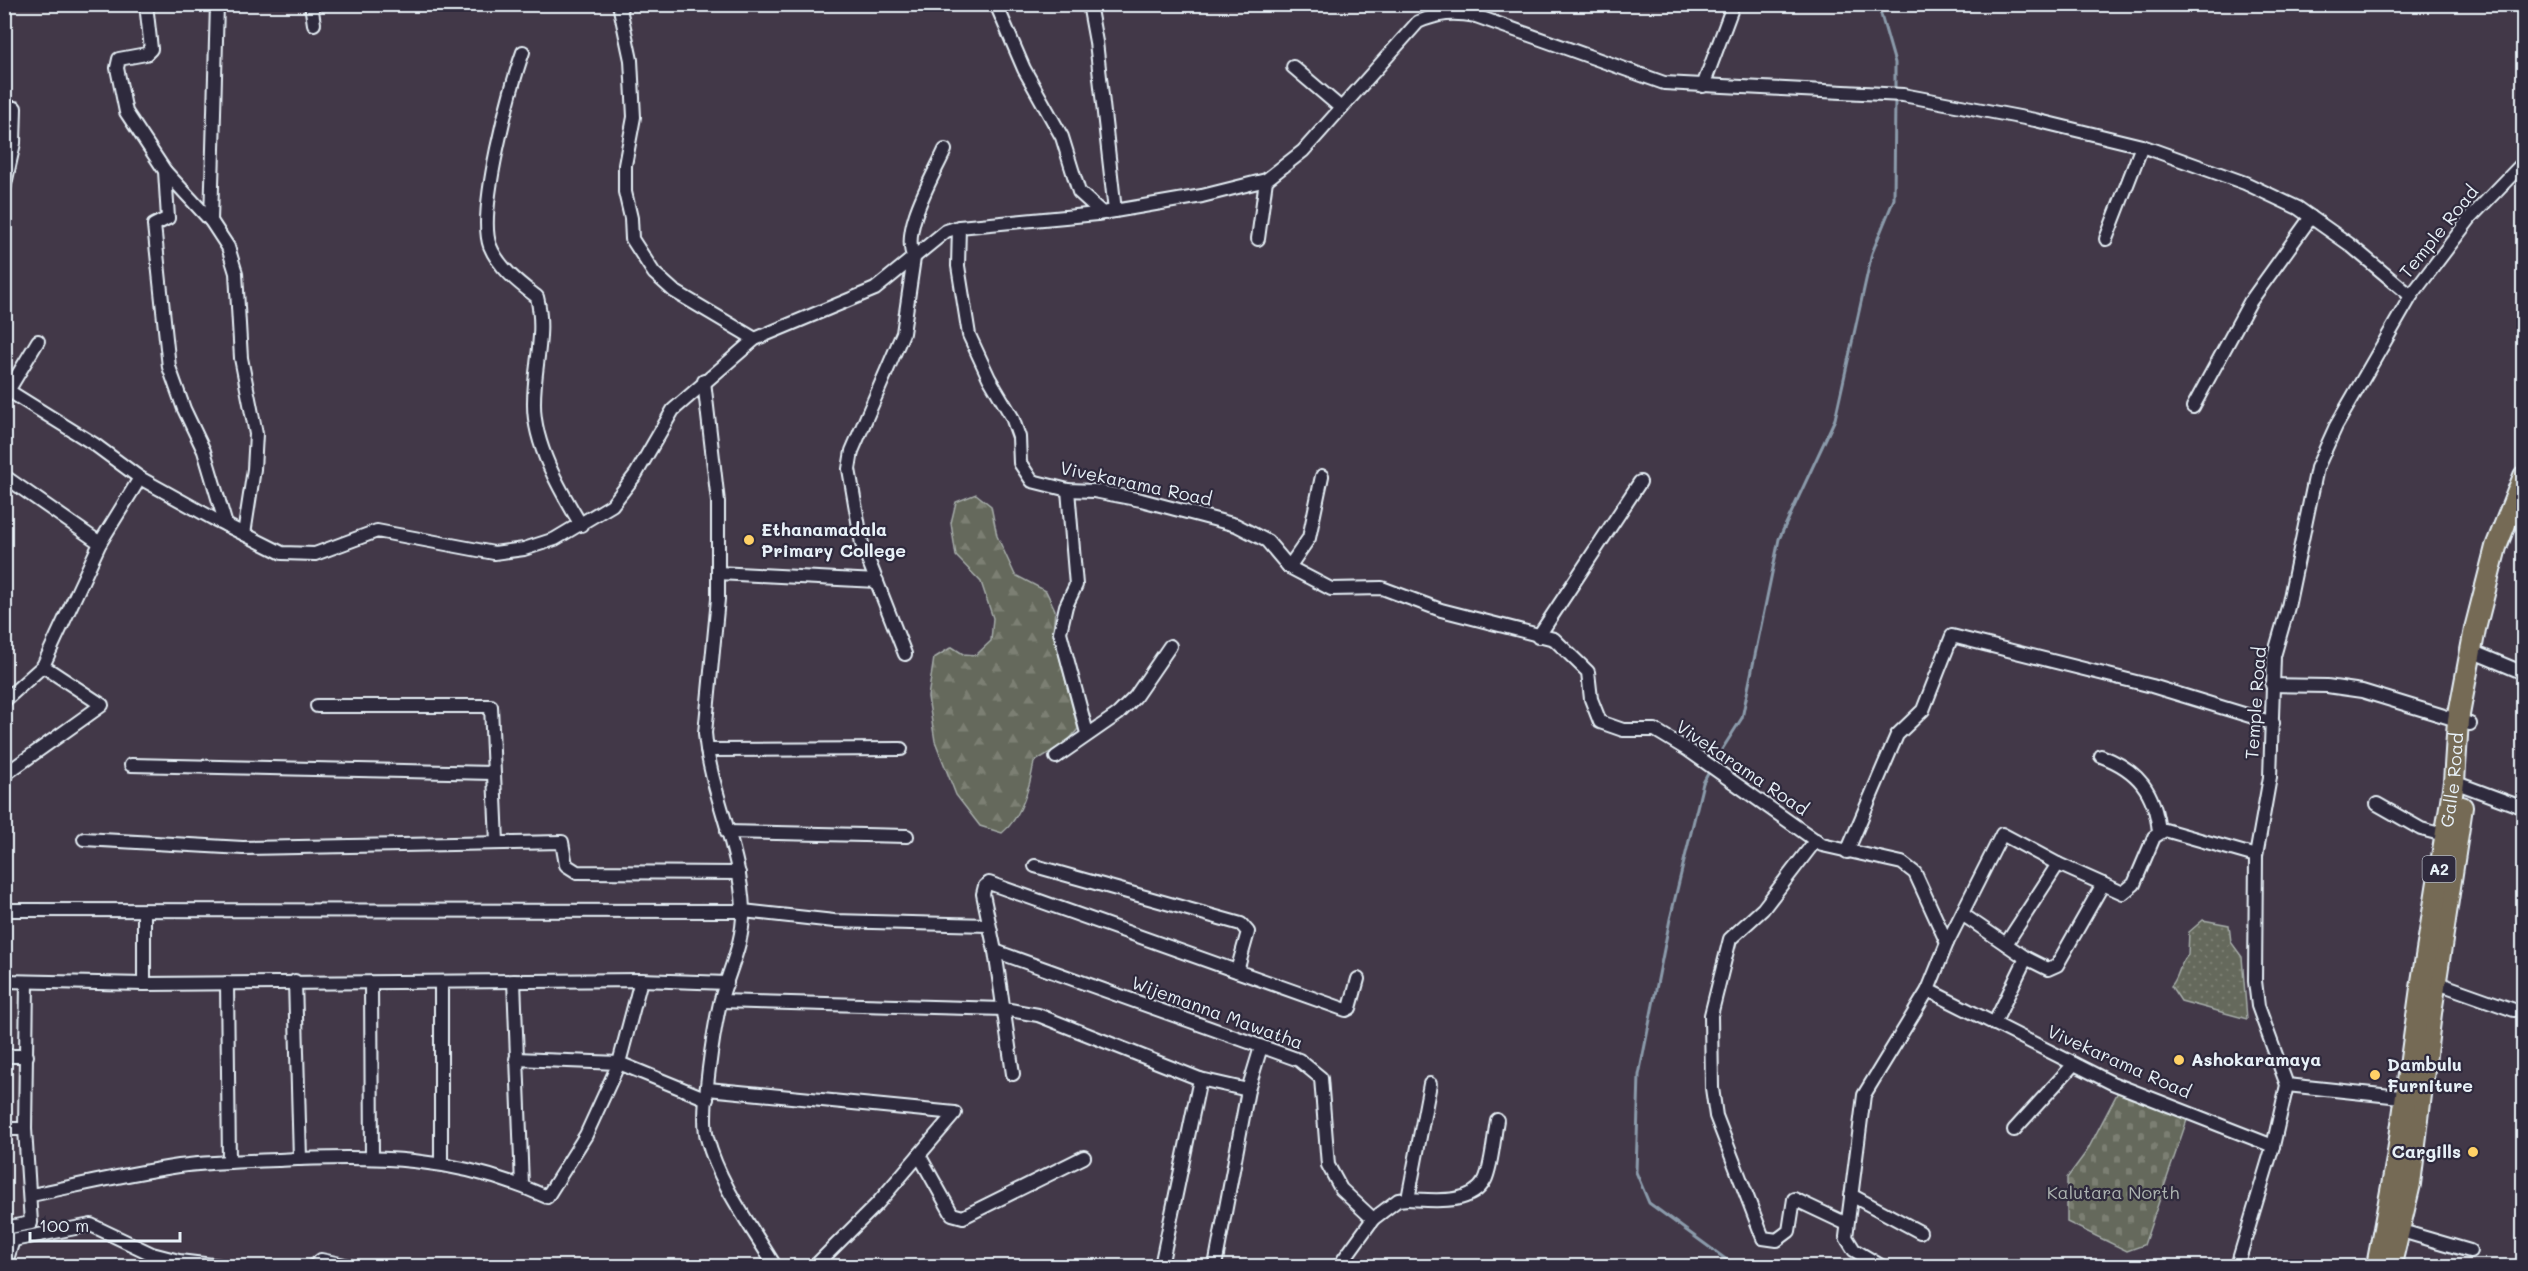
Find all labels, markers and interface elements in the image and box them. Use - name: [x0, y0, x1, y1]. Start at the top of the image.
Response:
- street label: Temple Road: [2393, 180, 2483, 283]
- street label: Vivekarama Road: [1058, 455, 1214, 511]
- place label: Ethanamadala Primary College: [761, 517, 906, 562]
- marker: Ethanamadala Primary College: [742, 533, 756, 547]
- street label: Temple Road: [2239, 646, 2271, 760]
- street label: Vivekarama Road: [1672, 714, 1813, 820]
- street label: Galle Road: [2434, 732, 2468, 829]
- road number: A2: [2422, 856, 2456, 882]
- street label: Wijemanna Mawatha: [1128, 970, 1306, 1054]
- street label: Vivekarama Road: [2044, 1019, 2195, 1104]
- place label: Ashokaramaya: [2191, 1047, 2321, 1071]
- place label: Dambulu Furniture: [2387, 1052, 2473, 1097]
- marker: Ashokaramaya: [2172, 1053, 2186, 1067]
- marker: Dambulu Furniture: [2368, 1068, 2382, 1082]
- place label: Cargills: [2392, 1139, 2461, 1163]
- marker: Cargills: [2466, 1145, 2480, 1159]
- park label: Kalutara North: [2047, 1180, 2179, 1204]
- scale bar: [30, 1205, 180, 1243]
- text: 100 m: [39, 1213, 89, 1237]

